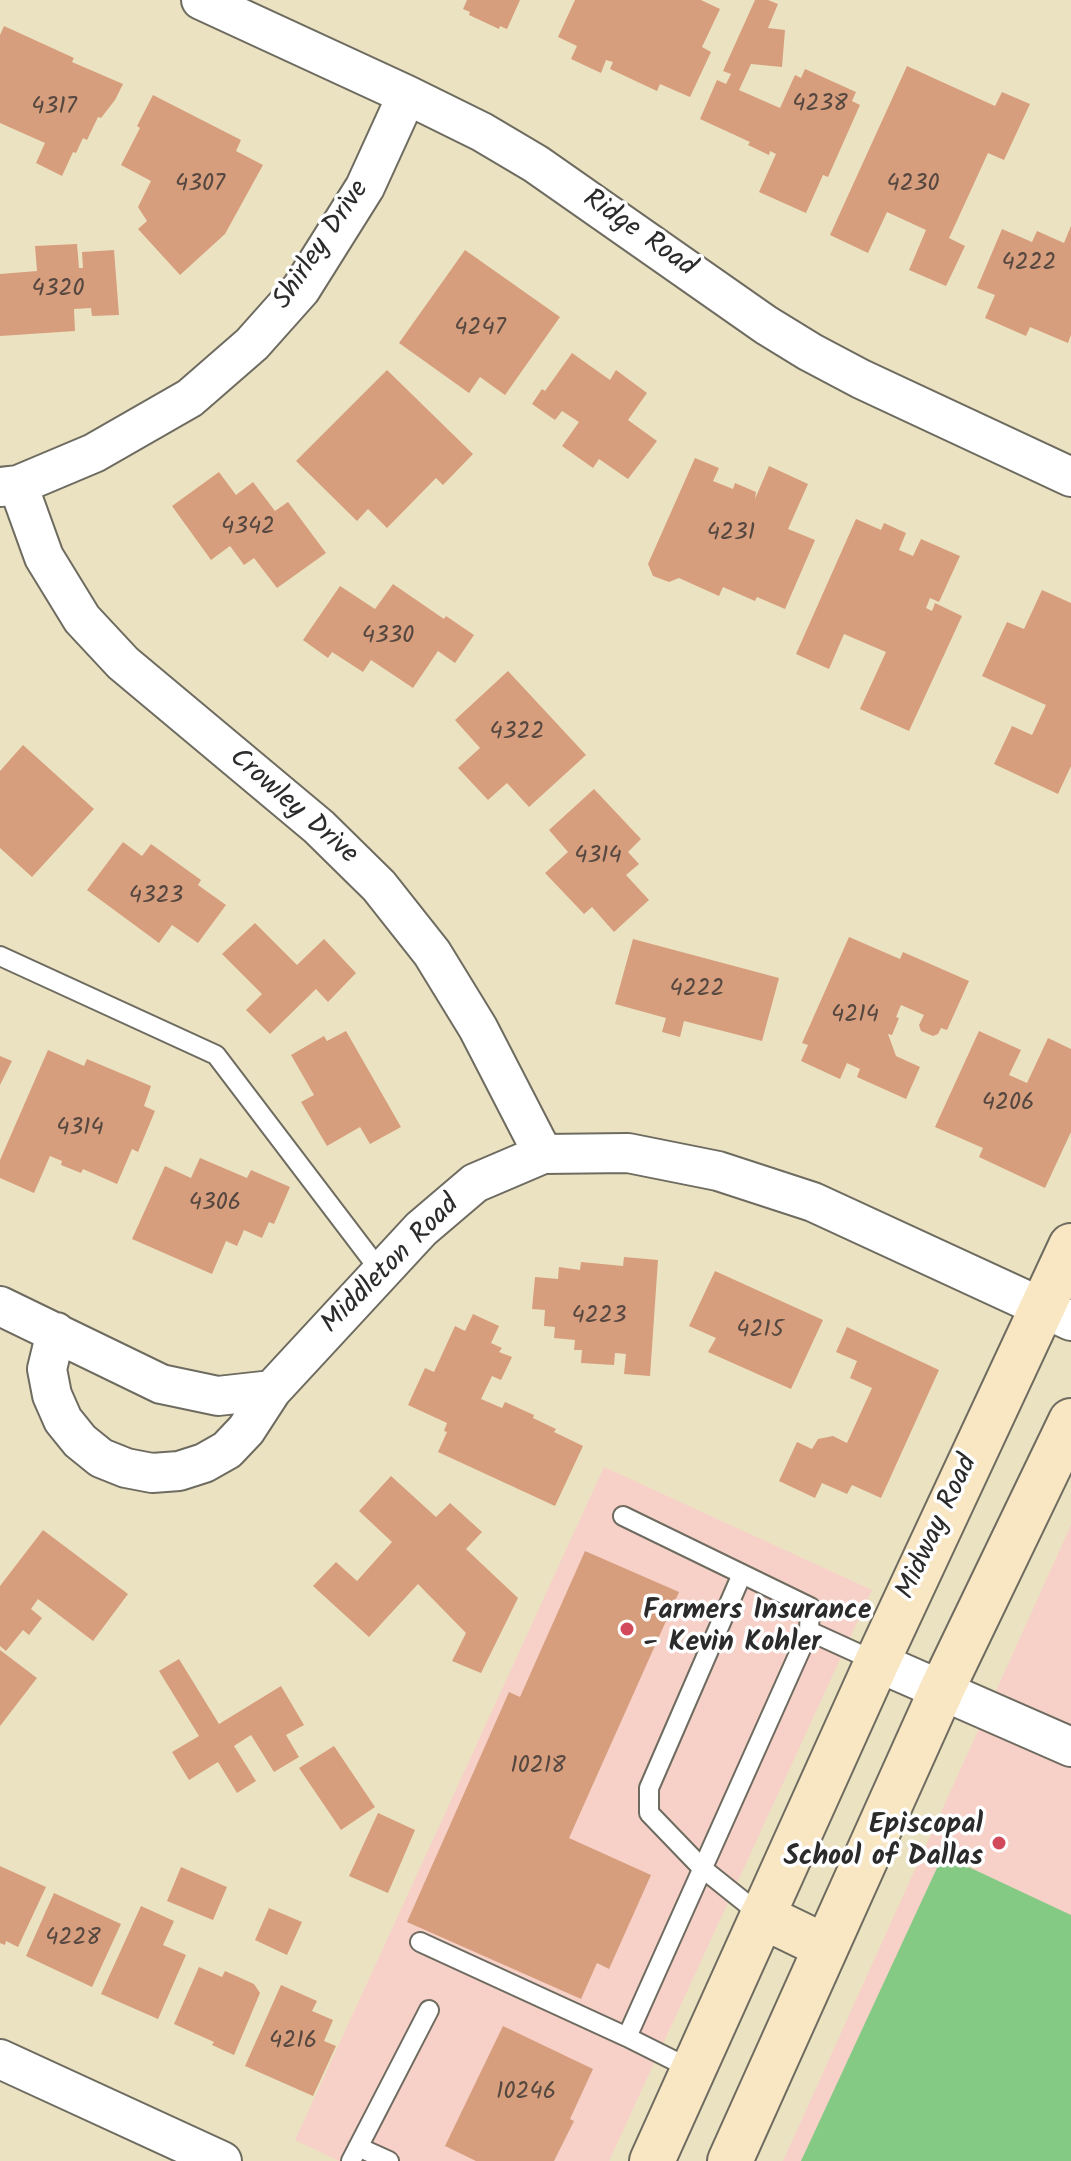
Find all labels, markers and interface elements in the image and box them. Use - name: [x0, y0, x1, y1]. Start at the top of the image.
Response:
- house number: 4238: [792, 92, 848, 120]
- house number: 4317: [31, 95, 77, 123]
- house number: 4307: [175, 172, 225, 200]
- house number: 4230: [887, 172, 939, 200]
- street label: Shirley Drive: [268, 175, 378, 317]
- street label: Ridge Road: [575, 184, 701, 286]
- house number: 4222: [1001, 251, 1057, 279]
- house number: 4320: [32, 277, 84, 305]
- house number: 4247: [454, 316, 506, 344]
- house number: 4342: [221, 515, 275, 543]
- house number: 4231: [707, 521, 755, 549]
- house number: 4330: [362, 624, 414, 652]
- house number: 4322: [490, 720, 544, 748]
- street label: Crowley Drive: [221, 743, 363, 873]
- house number: 4314: [574, 844, 622, 872]
- house number: 4323: [129, 884, 183, 912]
- house number: 4222: [669, 977, 725, 1005]
- house number: 4214: [831, 1003, 879, 1031]
- house number: 4206: [982, 1091, 1034, 1119]
- house number: 4314: [56, 1116, 104, 1144]
- street label: Middleton Road: [316, 1190, 468, 1342]
- house number: 4306: [189, 1191, 241, 1219]
- house number: 4223: [572, 1304, 626, 1332]
- house number: 4215: [736, 1318, 784, 1346]
- street label: Midway Road: [891, 1451, 987, 1605]
- place label: Farmers Insurance - Kevin Kohler: [643, 1596, 871, 1662]
- marker: Farmers Insurance - Kevin Kohler: [618, 1620, 636, 1638]
- house number: 10218: [510, 1754, 566, 1782]
- place label: Episcopal School of Dallas: [783, 1810, 983, 1876]
- marker: Episcopal School of Dallas: [990, 1834, 1008, 1852]
- house number: 4228: [45, 1926, 101, 1954]
- house number: 4216: [269, 2029, 317, 2057]
- house number: 10246: [496, 2080, 556, 2108]

